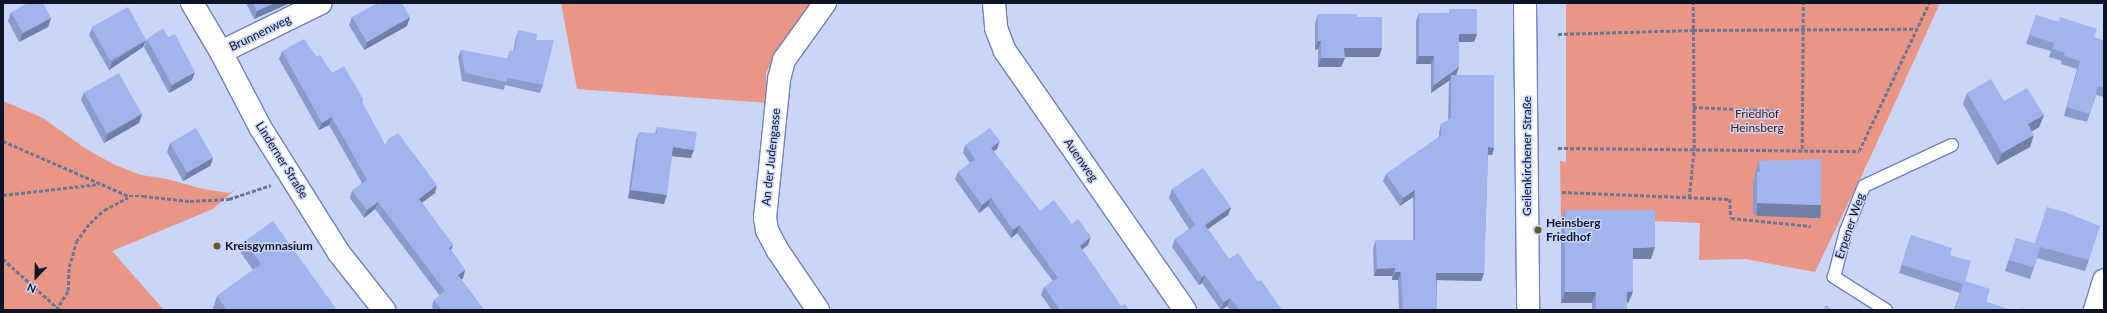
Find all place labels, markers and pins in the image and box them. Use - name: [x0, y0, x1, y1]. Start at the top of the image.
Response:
- place label: Heinsberg Friedhof: [1546, 216, 1601, 244]
- marker: Heinsberg Friedhof: [1533, 225, 1543, 235]
- place label: Kreisgymnasium: [225, 239, 313, 253]
- marker: Kreisgymnasium: [212, 241, 222, 251]

